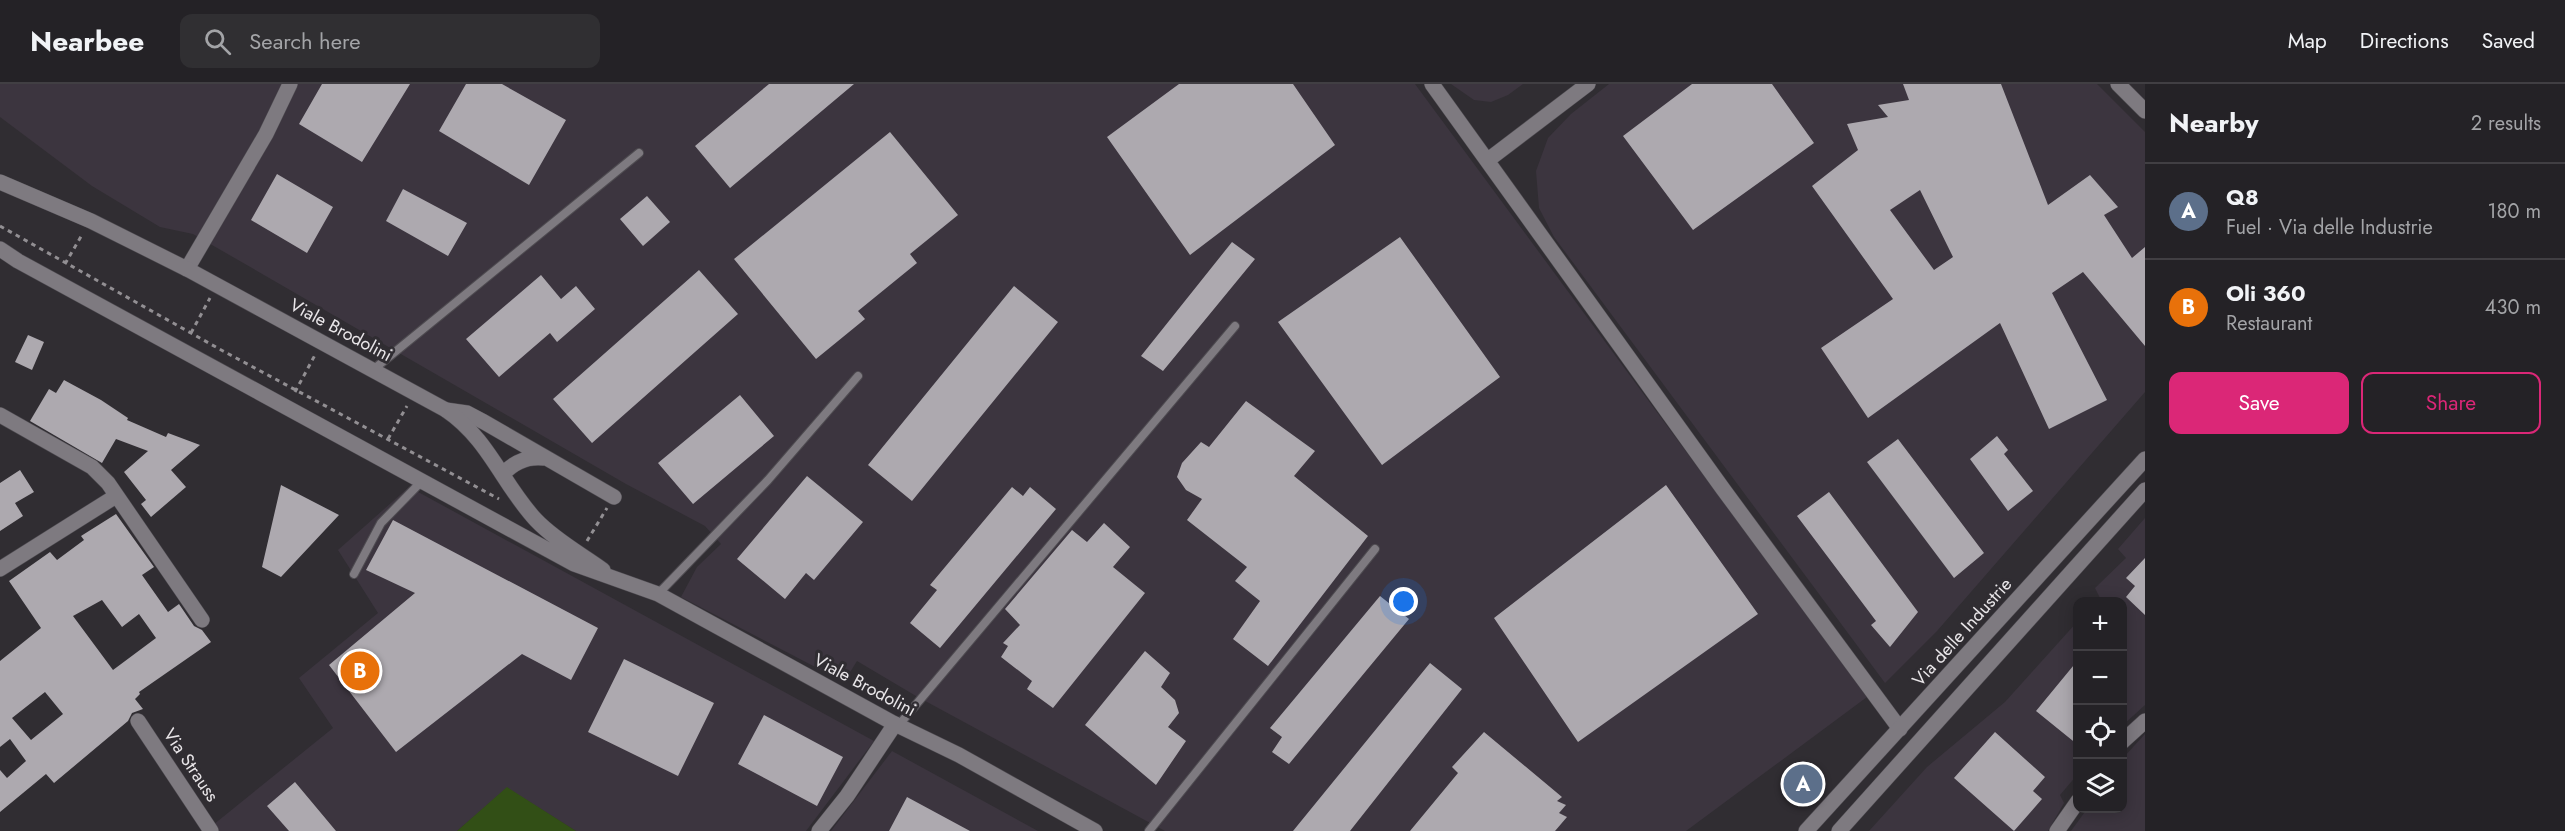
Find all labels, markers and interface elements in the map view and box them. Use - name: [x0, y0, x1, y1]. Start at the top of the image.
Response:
- search box: [180, 14, 600, 68]
- text: Nearbee: [30, 21, 144, 62]
- icon: search: [201, 25, 234, 58]
- text: Search here: [249, 25, 361, 57]
- text: Map: [2288, 26, 2327, 56]
- text: Directions: [2360, 26, 2449, 56]
- text: Saved: [2482, 26, 2535, 56]
- text: Nearby: [2169, 104, 2258, 142]
- text: 2 results: [2471, 109, 2541, 138]
- text: Q8: [2226, 181, 2259, 213]
- text: A: [2181, 197, 2196, 226]
- text: 180 m: [2487, 197, 2541, 226]
- text: Fuel · Via delle Industrie: [2226, 213, 2433, 242]
- text: Oli 360: [2226, 277, 2306, 309]
- street label: Viale Brodolini: [285, 292, 397, 368]
- text: B: [2182, 293, 2195, 322]
- text: 430 m: [2485, 293, 2541, 322]
- text: Restaurant: [2226, 309, 2312, 338]
- button: Save: [2169, 372, 2349, 434]
- button: Share: [2361, 372, 2541, 434]
- street label: Via delle Industrie: [1906, 572, 2018, 692]
- your location: [1389, 587, 1418, 616]
- map controls: [2073, 597, 2127, 813]
- button: +: [2073, 597, 2127, 651]
- street label: Viale Brodolini: [809, 647, 921, 723]
- pin: B: [340, 648, 380, 694]
- button: −: [2073, 651, 2127, 705]
- button: locate: [2073, 705, 2127, 759]
- street label: Via Strauss: [157, 723, 225, 807]
- button: layers: [2073, 759, 2127, 813]
- pin: A: [1784, 762, 1822, 806]

